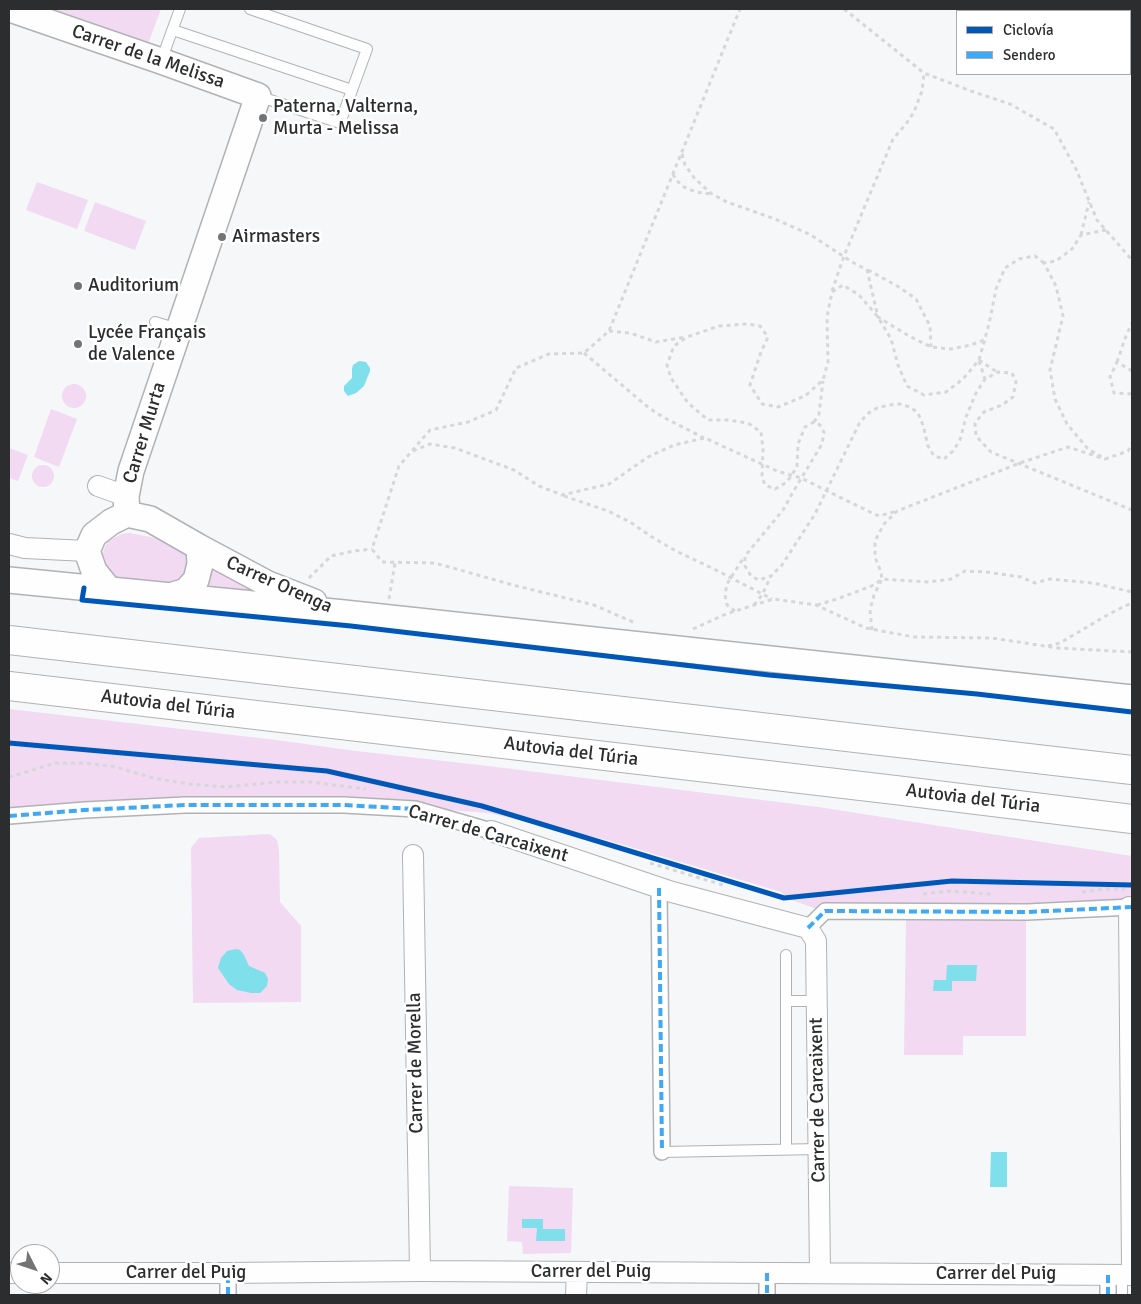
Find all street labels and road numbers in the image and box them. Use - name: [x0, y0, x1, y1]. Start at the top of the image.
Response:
- street label: Carrer de la Melissa: [69, 20, 227, 94]
- street label: Carrer Murta: [119, 380, 171, 486]
- street label: Carrer Orenga: [222, 551, 336, 619]
- street label: Autovia del Túria: [100, 685, 236, 725]
- street label: Autovia del Túria: [503, 732, 639, 772]
- street label: Autovia del Túria: [905, 779, 1041, 819]
- street label: Carrer de Carcaixent: [405, 800, 571, 868]
- street label: Carrer de Morella: [403, 992, 429, 1134]
- street label: Carrer de Carcaixent: [805, 1017, 831, 1183]
- street label: Carrer del Puig: [531, 1261, 651, 1283]
- street label: Carrer del Puig: [126, 1262, 246, 1284]
- street label: Carrer del Puig: [936, 1263, 1056, 1285]

